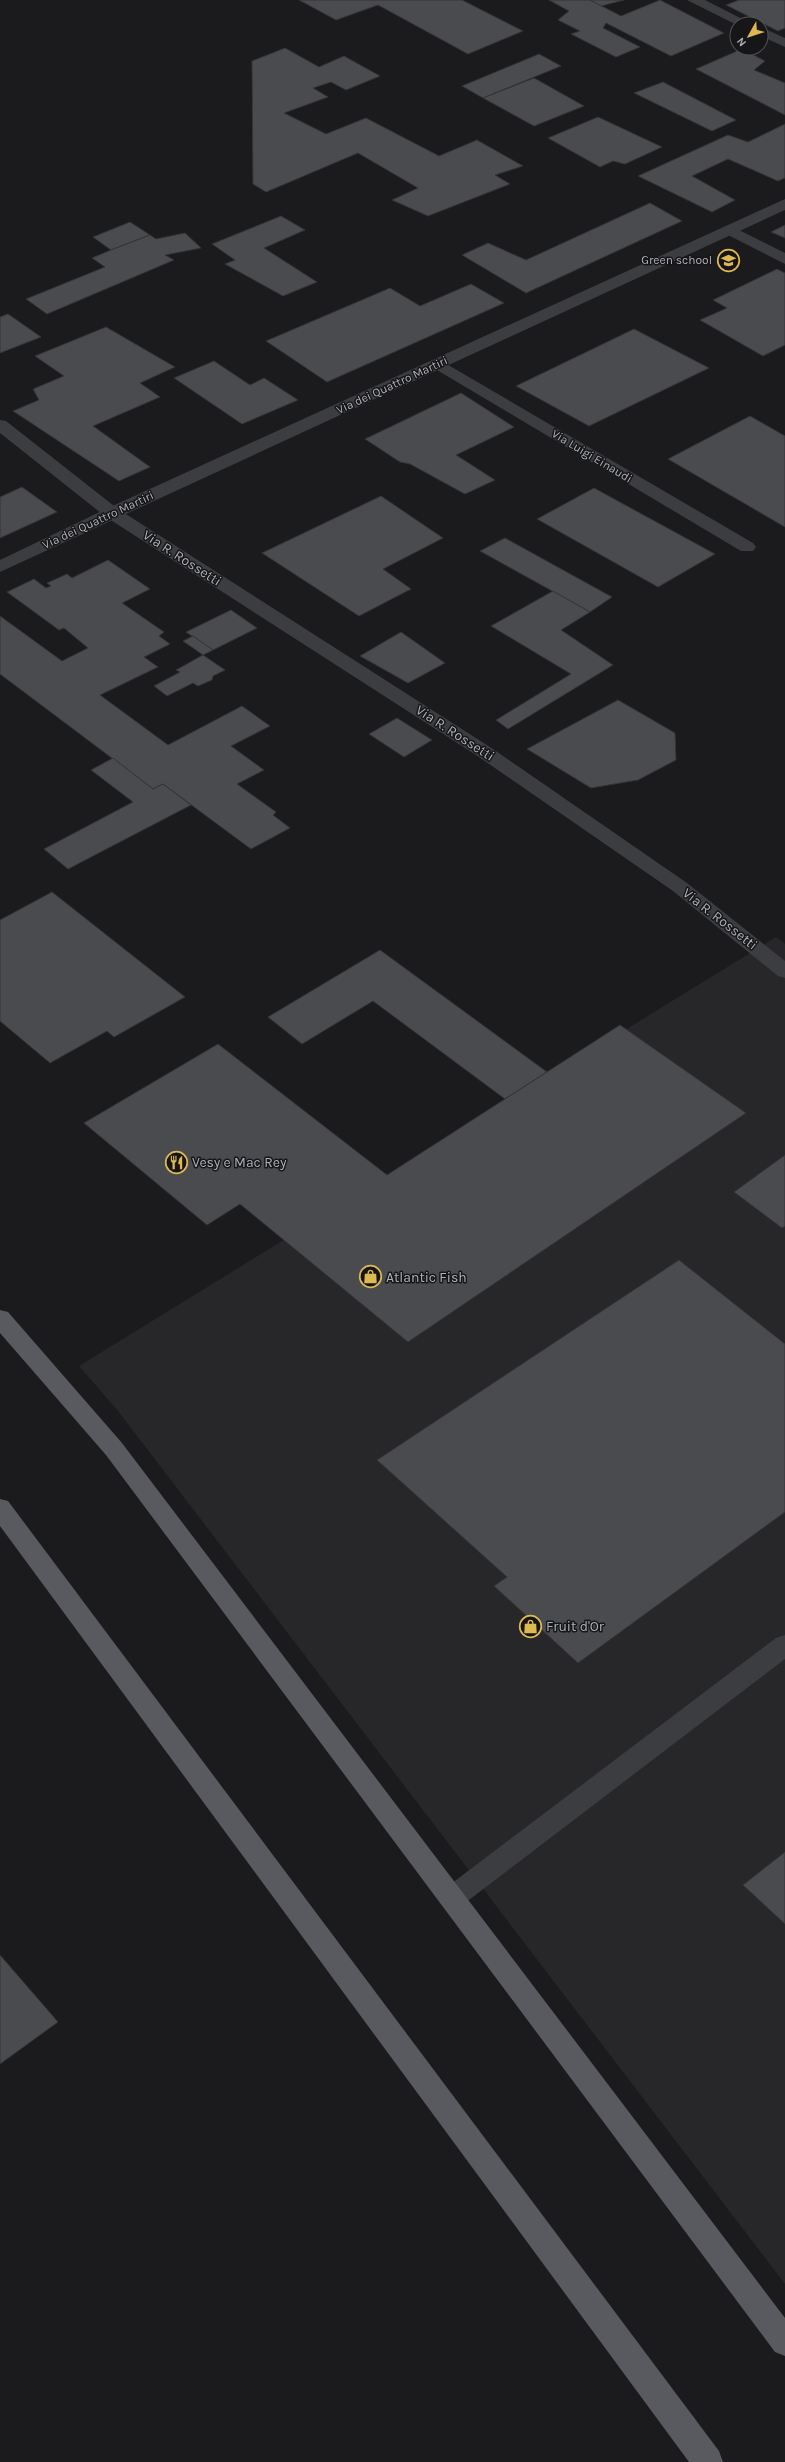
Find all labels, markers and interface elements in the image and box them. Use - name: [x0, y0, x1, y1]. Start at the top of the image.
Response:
- north arrow: [729, 16, 769, 56]
- text: N: [734, 35, 749, 49]
- school or university icon: Green school: [715, 247, 741, 273]
- place label: Green school: [641, 253, 712, 267]
- street label: Via dei Quattro Martiri: [334, 353, 450, 417]
- street label: Via Luigi Einaudi: [549, 426, 635, 486]
- street label: Via dei Quattro Martiri: [40, 488, 156, 552]
- street label: Via R. Rossetti: [139, 526, 225, 590]
- street label: Via R. Rossetti: [412, 701, 498, 765]
- street label: Via R. Rossetti: [679, 885, 761, 953]
- restaurant icon: Vesy e Mac Rey: [164, 1149, 190, 1175]
- place label: Vesy e Mac Rey: [192, 1154, 287, 1171]
- shop icon: Atlantic Fish: [358, 1264, 384, 1290]
- place label: Atlantic Fish: [386, 1269, 467, 1286]
- shop icon: Fruit d'Or: [518, 1613, 544, 1639]
- place label: Fruit d'Or: [546, 1618, 605, 1635]

